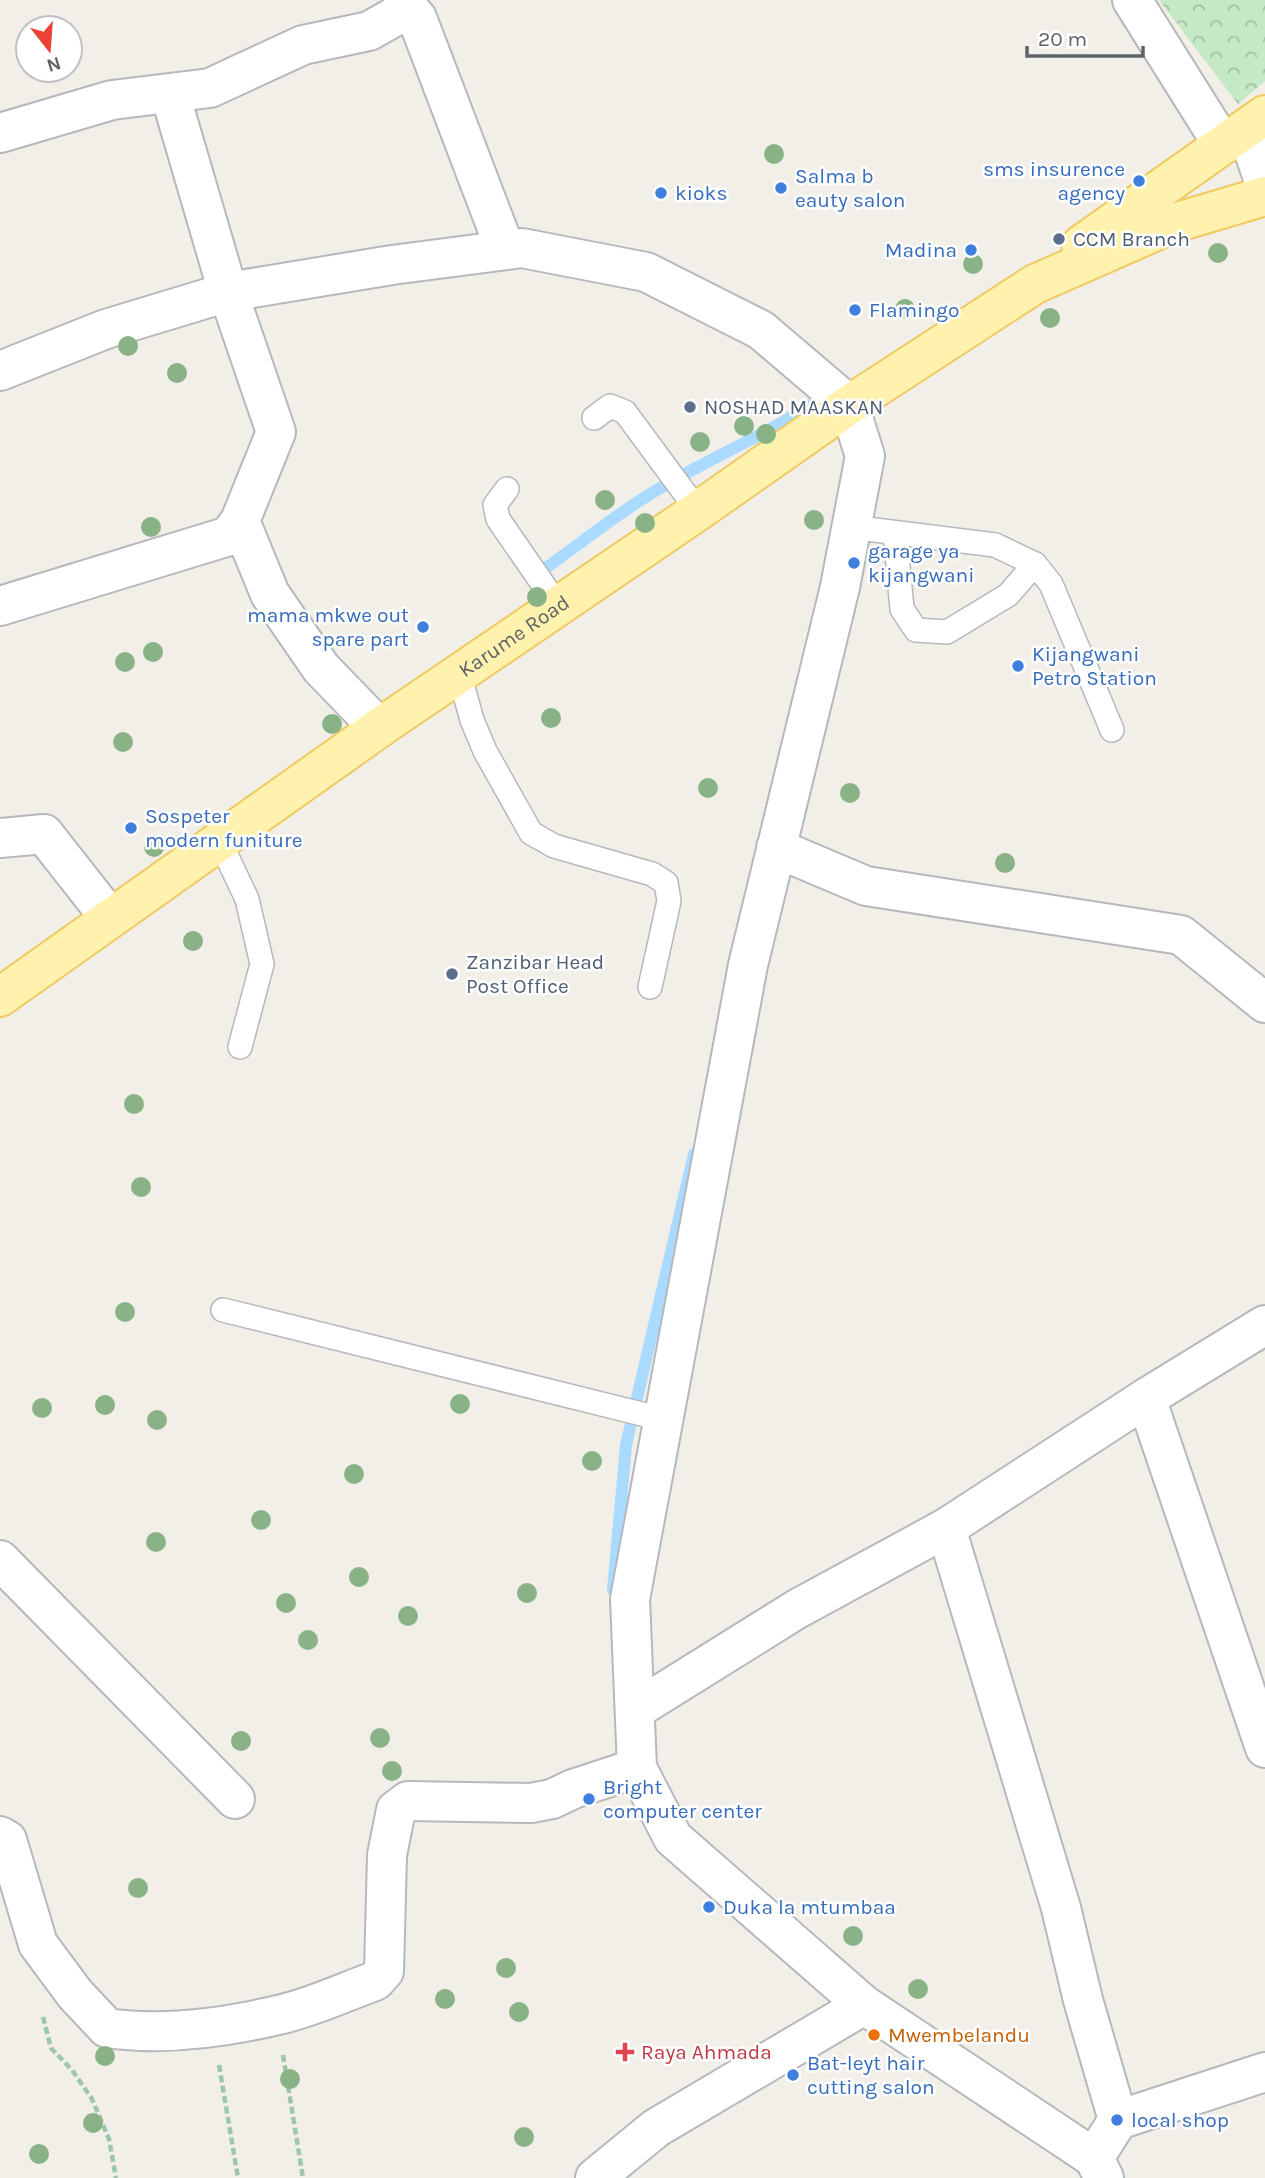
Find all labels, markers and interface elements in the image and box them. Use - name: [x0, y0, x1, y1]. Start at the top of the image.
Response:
- north arrow: [14, 14, 84, 84]
- scale bar: [1027, 14, 1142, 58]
- text: 20 m: [1038, 27, 1087, 51]
- text: N: [44, 52, 63, 77]
- place label: sms insurence agency: [983, 157, 1125, 205]
- place label: Salma b eauty salon: [795, 164, 905, 212]
- marker: sms insurence agency: [1131, 173, 1147, 189]
- marker: Salma b eauty salon: [773, 180, 789, 196]
- place label: kioks: [675, 181, 727, 205]
- marker: kioks: [653, 185, 669, 201]
- place label: CCM Branch: [1073, 227, 1190, 251]
- marker: CCM Branch: [1051, 231, 1067, 247]
- place label: Madina: [885, 238, 957, 262]
- marker: Madina: [963, 242, 979, 258]
- place label: Flamingo: [869, 298, 959, 322]
- marker: Flamingo: [847, 302, 863, 318]
- place label: NOSHAD MAASKAN: [704, 395, 883, 419]
- marker: NOSHAD MAASKAN: [682, 399, 698, 415]
- place label: garage ya kijangwani: [868, 539, 974, 587]
- marker: garage ya kijangwani: [846, 555, 862, 571]
- street label: Karume Road: [454, 590, 574, 682]
- place label: mama mkwe out spare part: [247, 603, 409, 651]
- marker: mama mkwe out spare part: [415, 619, 431, 635]
- place label: Kijangwani Petro Station: [1032, 642, 1157, 690]
- marker: Kijangwani Petro Station: [1010, 658, 1026, 674]
- place label: Sospeter modern funiture: [145, 804, 302, 852]
- marker: Sospeter modern funiture: [123, 820, 139, 836]
- place label: Zanzibar Head Post Office: [466, 950, 604, 998]
- marker: Zanzibar Head Post Office: [444, 966, 460, 982]
- place label: Bright computer center: [603, 1775, 762, 1823]
- marker: Bright computer center: [581, 1791, 597, 1807]
- place label: Duka la mtumbaa: [723, 1895, 896, 1919]
- marker: Duka la mtumbaa: [701, 1899, 717, 1915]
- place label: Mwembelandu: [888, 2023, 1030, 2047]
- marker: Mwembelandu: [866, 2027, 882, 2043]
- place label: Raya Ahmada: [641, 2040, 772, 2064]
- marker: Raya Ahmada: [615, 2042, 635, 2062]
- place label: Bat-leyt hair cutting salon: [807, 2051, 935, 2099]
- marker: Bat-leyt hair cutting salon: [785, 2067, 801, 2083]
- place label: local shop: [1131, 2108, 1229, 2132]
- marker: local shop: [1109, 2112, 1125, 2128]

